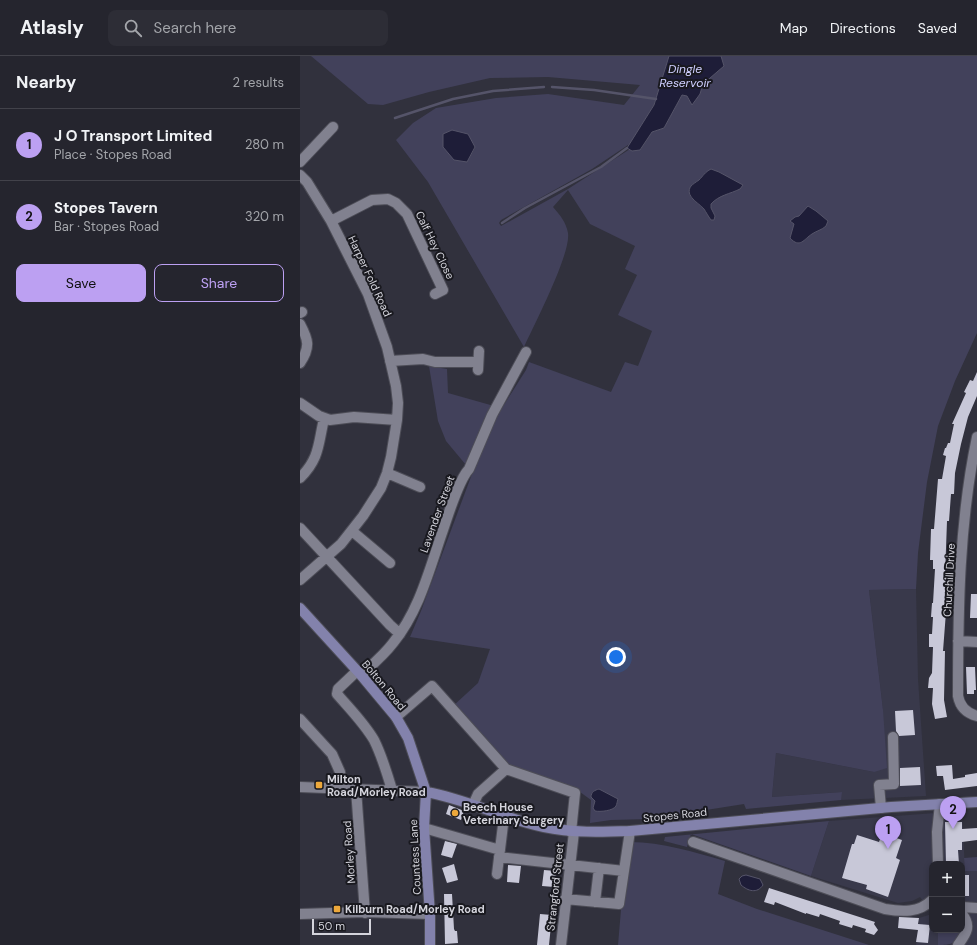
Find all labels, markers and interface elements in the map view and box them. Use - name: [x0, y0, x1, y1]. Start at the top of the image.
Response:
- search box: [108, 10, 388, 46]
- text: Atlasly: [20, 15, 84, 40]
- icon: search: [122, 17, 144, 39]
- text: Search here: [154, 18, 236, 38]
- text: Map: [780, 19, 808, 37]
- text: Directions: [830, 19, 896, 37]
- text: Saved: [918, 19, 957, 37]
- water label: Dingle Reservoir: [659, 61, 711, 91]
- text: Nearby: [16, 71, 76, 93]
- text: 2 results: [233, 74, 284, 91]
- text: J O Transport Limited: [54, 126, 212, 146]
- text: 1: [27, 136, 31, 153]
- text: 280 m: [245, 136, 284, 153]
- text: Place · Stopes Road: [54, 146, 172, 163]
- text: Stopes Tavern: [54, 198, 158, 218]
- text: 2: [25, 208, 33, 225]
- text: 320 m: [245, 208, 284, 225]
- street label: Calf Hey Close: [412, 209, 458, 281]
- text: Bar · Stopes Road: [54, 218, 159, 235]
- street label: Harper Fold Road: [345, 233, 395, 319]
- button: Save: [16, 264, 146, 302]
- button: Share: [154, 264, 284, 302]
- street label: Lavender Street: [417, 474, 457, 554]
- street label: Churchill Drive: [940, 543, 958, 617]
- your location: [606, 647, 626, 667]
- street label: Bolton Road: [359, 657, 409, 713]
- place label: Milton Road/Morley Road: [327, 772, 426, 799]
- marker: Milton Road/Morley Road: [314, 780, 324, 790]
- pin: 2: [940, 796, 966, 829]
- place label: Beech House Veterinary Surgery: [463, 800, 565, 827]
- street label: Stopes Road: [642, 805, 708, 825]
- marker: Beech House Veterinary Surgery: [450, 808, 460, 818]
- pin: 1: [875, 816, 901, 849]
- street label: Countess Lane: [406, 819, 424, 895]
- street label: Morley Road: [340, 820, 358, 884]
- street label: Strangford Street: [543, 842, 567, 932]
- map controls: [929, 861, 965, 933]
- button: +: [929, 861, 965, 897]
- button: −: [929, 897, 965, 933]
- place label: Kilburn Road/Morley Road: [345, 902, 485, 916]
- marker: Kilburn Road/Morley Road: [332, 904, 342, 914]
- scale bar: [312, 917, 371, 936]
- text: 50 m: [318, 919, 345, 933]

